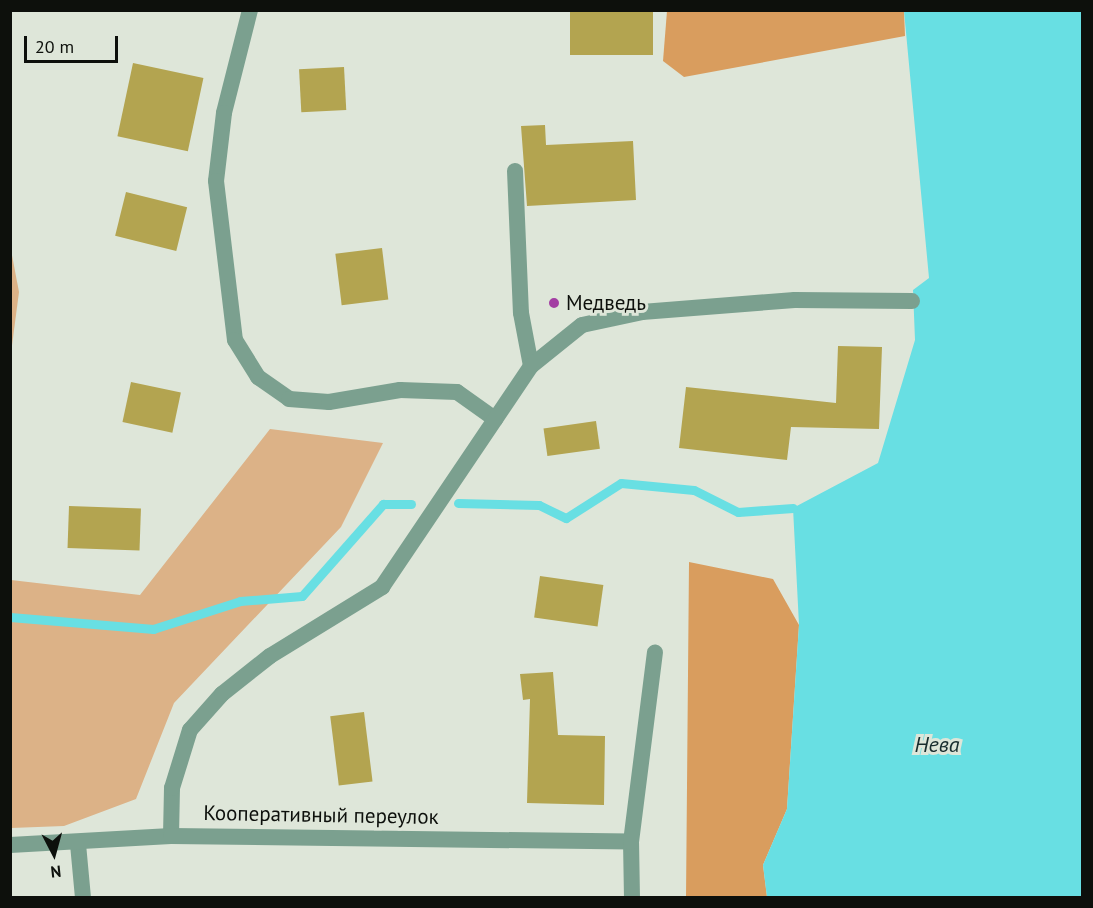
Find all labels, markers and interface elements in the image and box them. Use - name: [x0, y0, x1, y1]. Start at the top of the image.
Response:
- scale bar: [27, 24, 122, 62]
- text: 20 m: [35, 35, 74, 58]
- place label: Медведь: [566, 290, 646, 316]
- marker: Медведь: [547, 296, 561, 310]
- water label: Нева: [915, 732, 959, 758]
- street label: Кооперативный переулок: [203, 800, 439, 830]
- north arrow: [24, 824, 84, 884]
- text: N: [50, 861, 62, 882]

